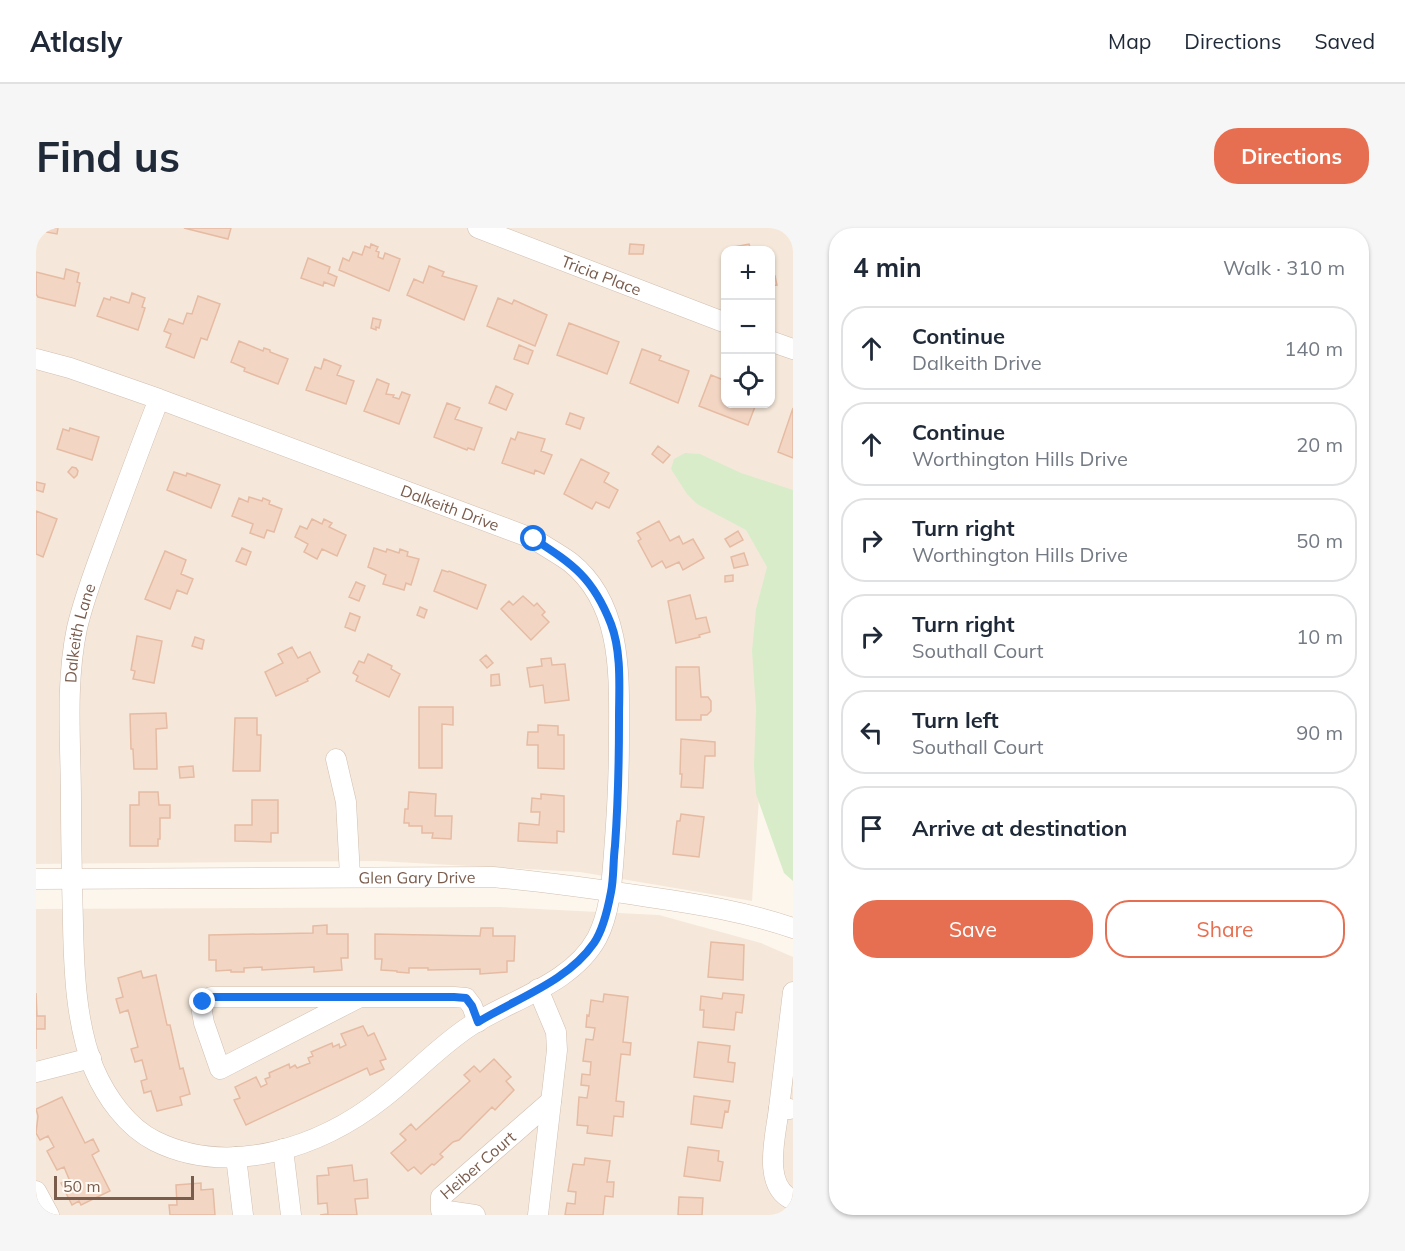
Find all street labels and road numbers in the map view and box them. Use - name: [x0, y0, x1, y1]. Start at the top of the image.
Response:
- street label: Tricia Place: [558, 251, 644, 300]
- street label: Dalkeith Drive: [398, 480, 502, 535]
- street label: Dalkeith Lane: [60, 581, 100, 684]
- street label: Glen Gary Drive: [359, 867, 475, 888]
- street label: Heiber Court: [436, 1126, 520, 1203]

